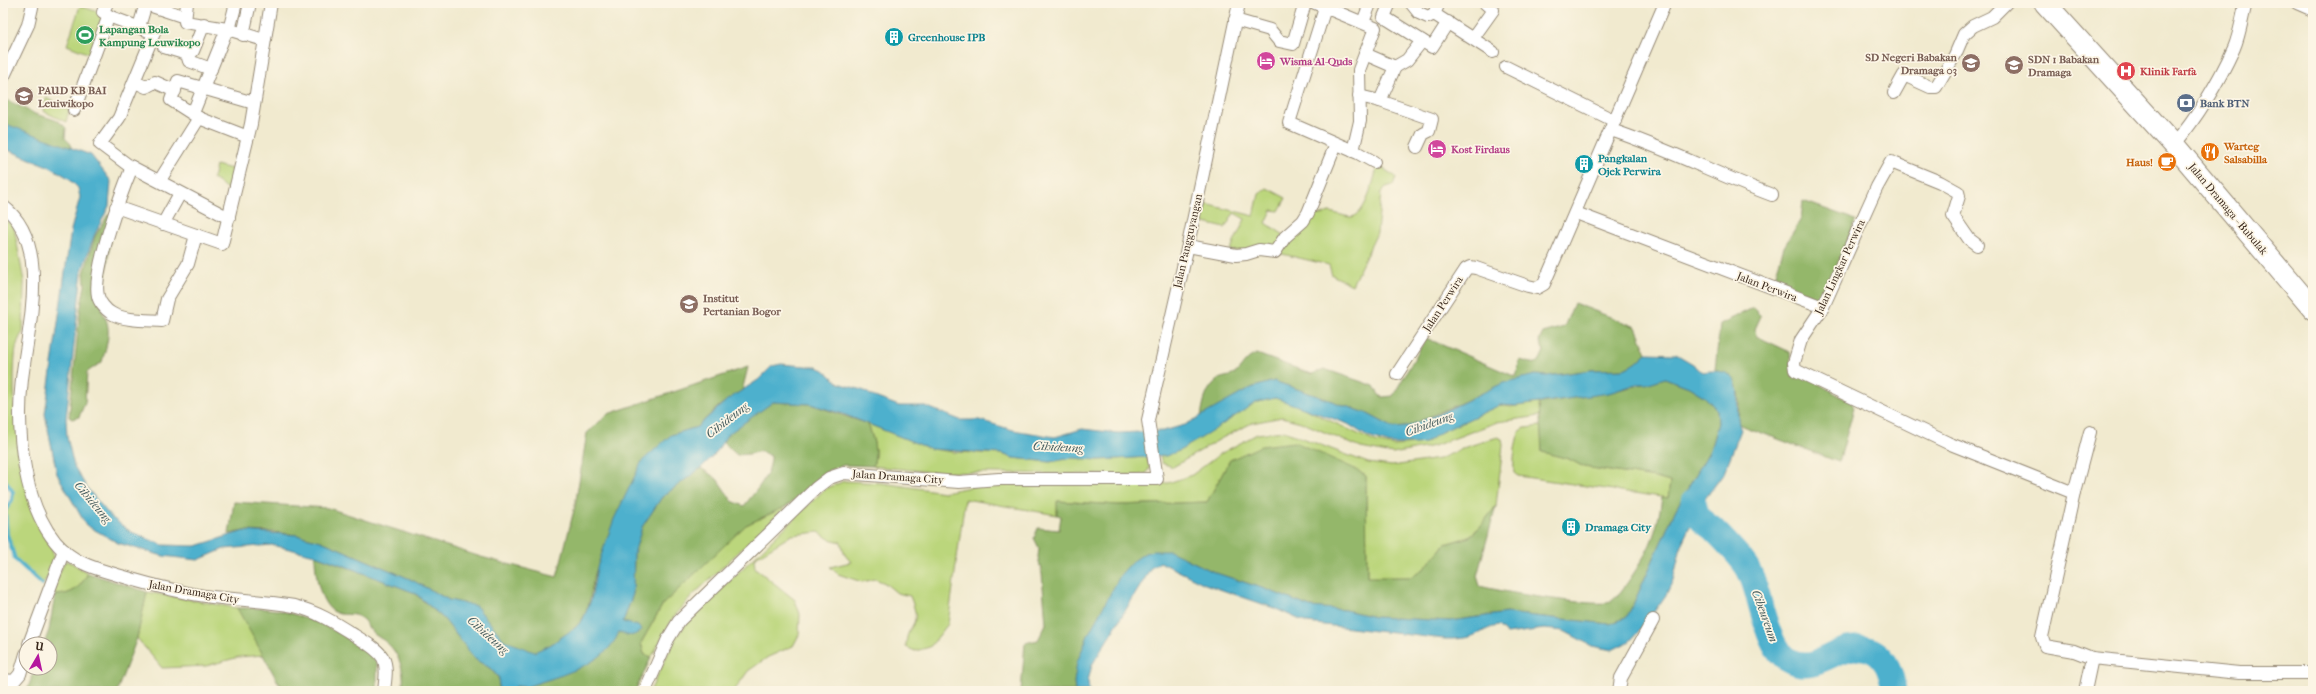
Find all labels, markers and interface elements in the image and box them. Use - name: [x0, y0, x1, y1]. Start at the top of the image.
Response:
- place label: Lapangan Bola Kampung Leuwikopo: [99, 23, 201, 49]
- sports icon: Lapangan Bola Kampung Leuwikopo: [74, 24, 96, 46]
- building icon: Greenhouse IPB: [883, 26, 905, 48]
- place label: Greenhouse IPB: [908, 31, 985, 44]
- hotel icon: Wisma Al-Quds: [1255, 50, 1277, 72]
- place label: SD Negeri Babakan Dramaga 03: [1865, 51, 1958, 77]
- school or university icon: SD Negeri Babakan Dramaga 03: [1960, 52, 1982, 74]
- place label: SDN 1 Babakan Dramaga: [2027, 53, 2100, 79]
- school or university icon: SDN 1 Babakan Dramaga: [2003, 54, 2025, 76]
- place label: Wisma Al-Quds: [1279, 55, 1352, 68]
- hospital icon: Klinik Farfa: [2115, 60, 2137, 82]
- place label: Klinik Farfa: [2140, 65, 2197, 78]
- place label: PAUD KB BAI Leuiwikopo: [38, 84, 107, 110]
- school or university icon: PAUD KB BAI Leuiwikopo: [13, 85, 35, 107]
- bank icon: Bank BTN: [2175, 92, 2197, 114]
- place label: Bank BTN: [2200, 97, 2250, 110]
- hotel icon: Kost Firdaus: [1426, 138, 1448, 160]
- place label: Warteg Salsabilla: [2223, 140, 2268, 166]
- restaurant icon: Warteg Salsabilla: [2199, 141, 2221, 163]
- place label: Kost Firdaus: [1451, 143, 1510, 156]
- cafe icon: Haus!: [2156, 151, 2178, 173]
- place label: Pangkalan Ojek Perwira: [1598, 152, 1662, 178]
- building icon: Pangkalan Ojek Perwira: [1573, 153, 1595, 175]
- place label: Haus!: [2126, 156, 2153, 169]
- street label: Jalan Dramaga - Bubulak: [2185, 160, 2270, 258]
- street label: Jalan Pangguyangan: [1171, 192, 1205, 290]
- street label: Jalan Lingkar Perwira: [1812, 217, 1868, 318]
- street label: Jalan Perwira: [1734, 269, 1800, 305]
- street label: Jalan Perwira: [1420, 273, 1466, 335]
- place label: Institut Pertanian Bogor: [703, 292, 781, 318]
- school or university icon: Institut Pertanian Bogor: [678, 293, 700, 315]
- water label: Cihideung: [703, 399, 751, 441]
- water label: Cihideung: [1403, 409, 1455, 439]
- water label: Cihideung: [1033, 439, 1084, 455]
- street label: Jalan Dramaga City: [851, 467, 945, 487]
- water label: Cihideung: [72, 478, 115, 526]
- building icon: Dramaga City: [1560, 516, 1582, 538]
- place label: Dramaga City: [1584, 521, 1652, 534]
- street label: Jalan Dramaga City: [147, 577, 241, 607]
- water label: Cibeureum: [1749, 588, 1781, 645]
- water label: Cihideung: [465, 613, 511, 657]
- north arrow: [18, 636, 58, 676]
- text: U: [33, 639, 45, 654]

